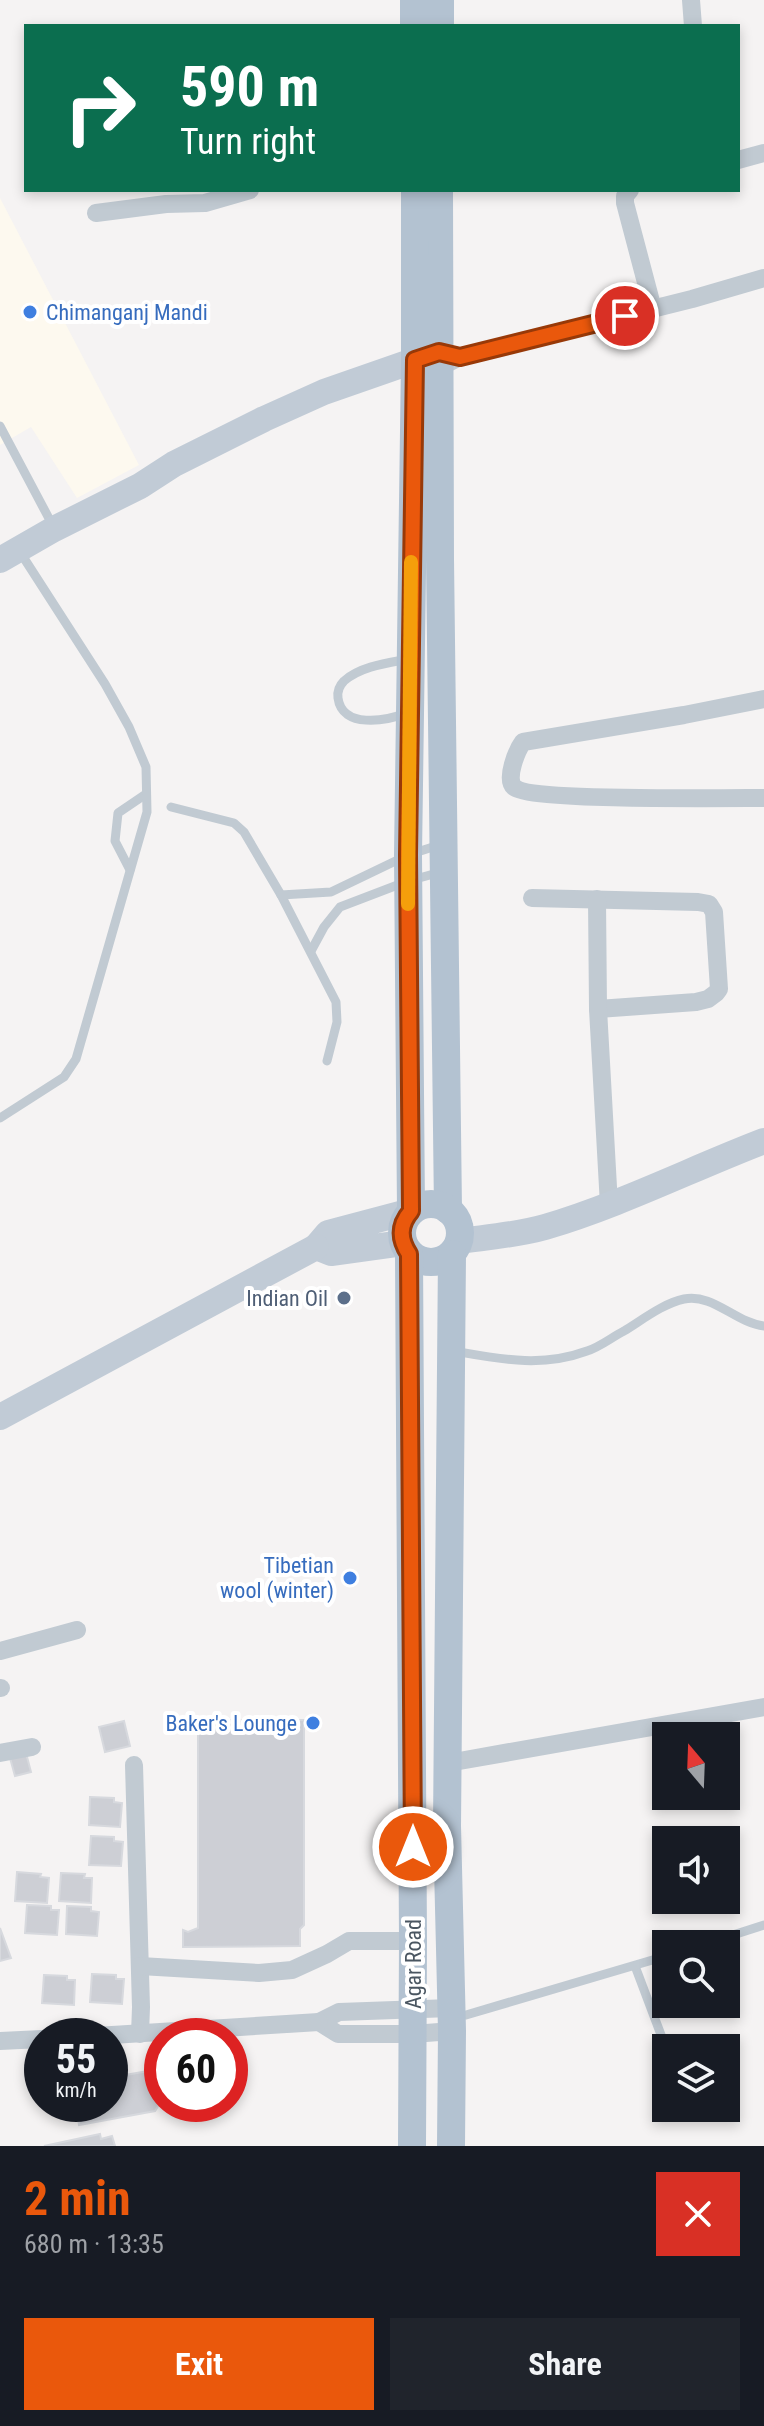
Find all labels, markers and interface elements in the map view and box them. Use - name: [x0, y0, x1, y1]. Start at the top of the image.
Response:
- text: 590 m: [180, 54, 319, 120]
- icon: right: [48, 56, 152, 160]
- text: Turn right: [180, 121, 316, 163]
- pin: [591, 282, 659, 350]
- icon: arrive: [603, 294, 647, 338]
- place label: Chimanganj Mandi: [46, 300, 208, 325]
- marker: Chimanganj Mandi: [21, 303, 39, 321]
- place label: Indian Oil: [246, 1286, 328, 1311]
- marker: Indian Oil: [335, 1289, 353, 1307]
- place label: Tibetian wool (winter): [220, 1553, 334, 1604]
- marker: Tibetian wool (winter): [341, 1569, 359, 1587]
- place label: Baker's Lounge: [166, 1711, 297, 1736]
- marker: Baker's Lounge: [304, 1714, 322, 1732]
- north arrow: [652, 1722, 740, 1810]
- map controls: [652, 1722, 740, 2122]
- position arrow: [371, 1805, 455, 1889]
- button: sound: [652, 1826, 740, 1914]
- street label: Agar Road: [401, 1919, 426, 2009]
- button: search: [652, 1930, 740, 2018]
- speed limit sign: 60: [144, 2018, 248, 2122]
- button: layers: [652, 2034, 740, 2122]
- text: 55: [56, 2036, 96, 2083]
- text: km/h: [55, 2078, 97, 2102]
- text: 2 min: [24, 2170, 131, 2227]
- button: close: [656, 2172, 740, 2256]
- text: 680 m · 13:35: [24, 2229, 164, 2259]
- button: Exit: [24, 2318, 374, 2410]
- button: Share: [390, 2318, 740, 2410]

